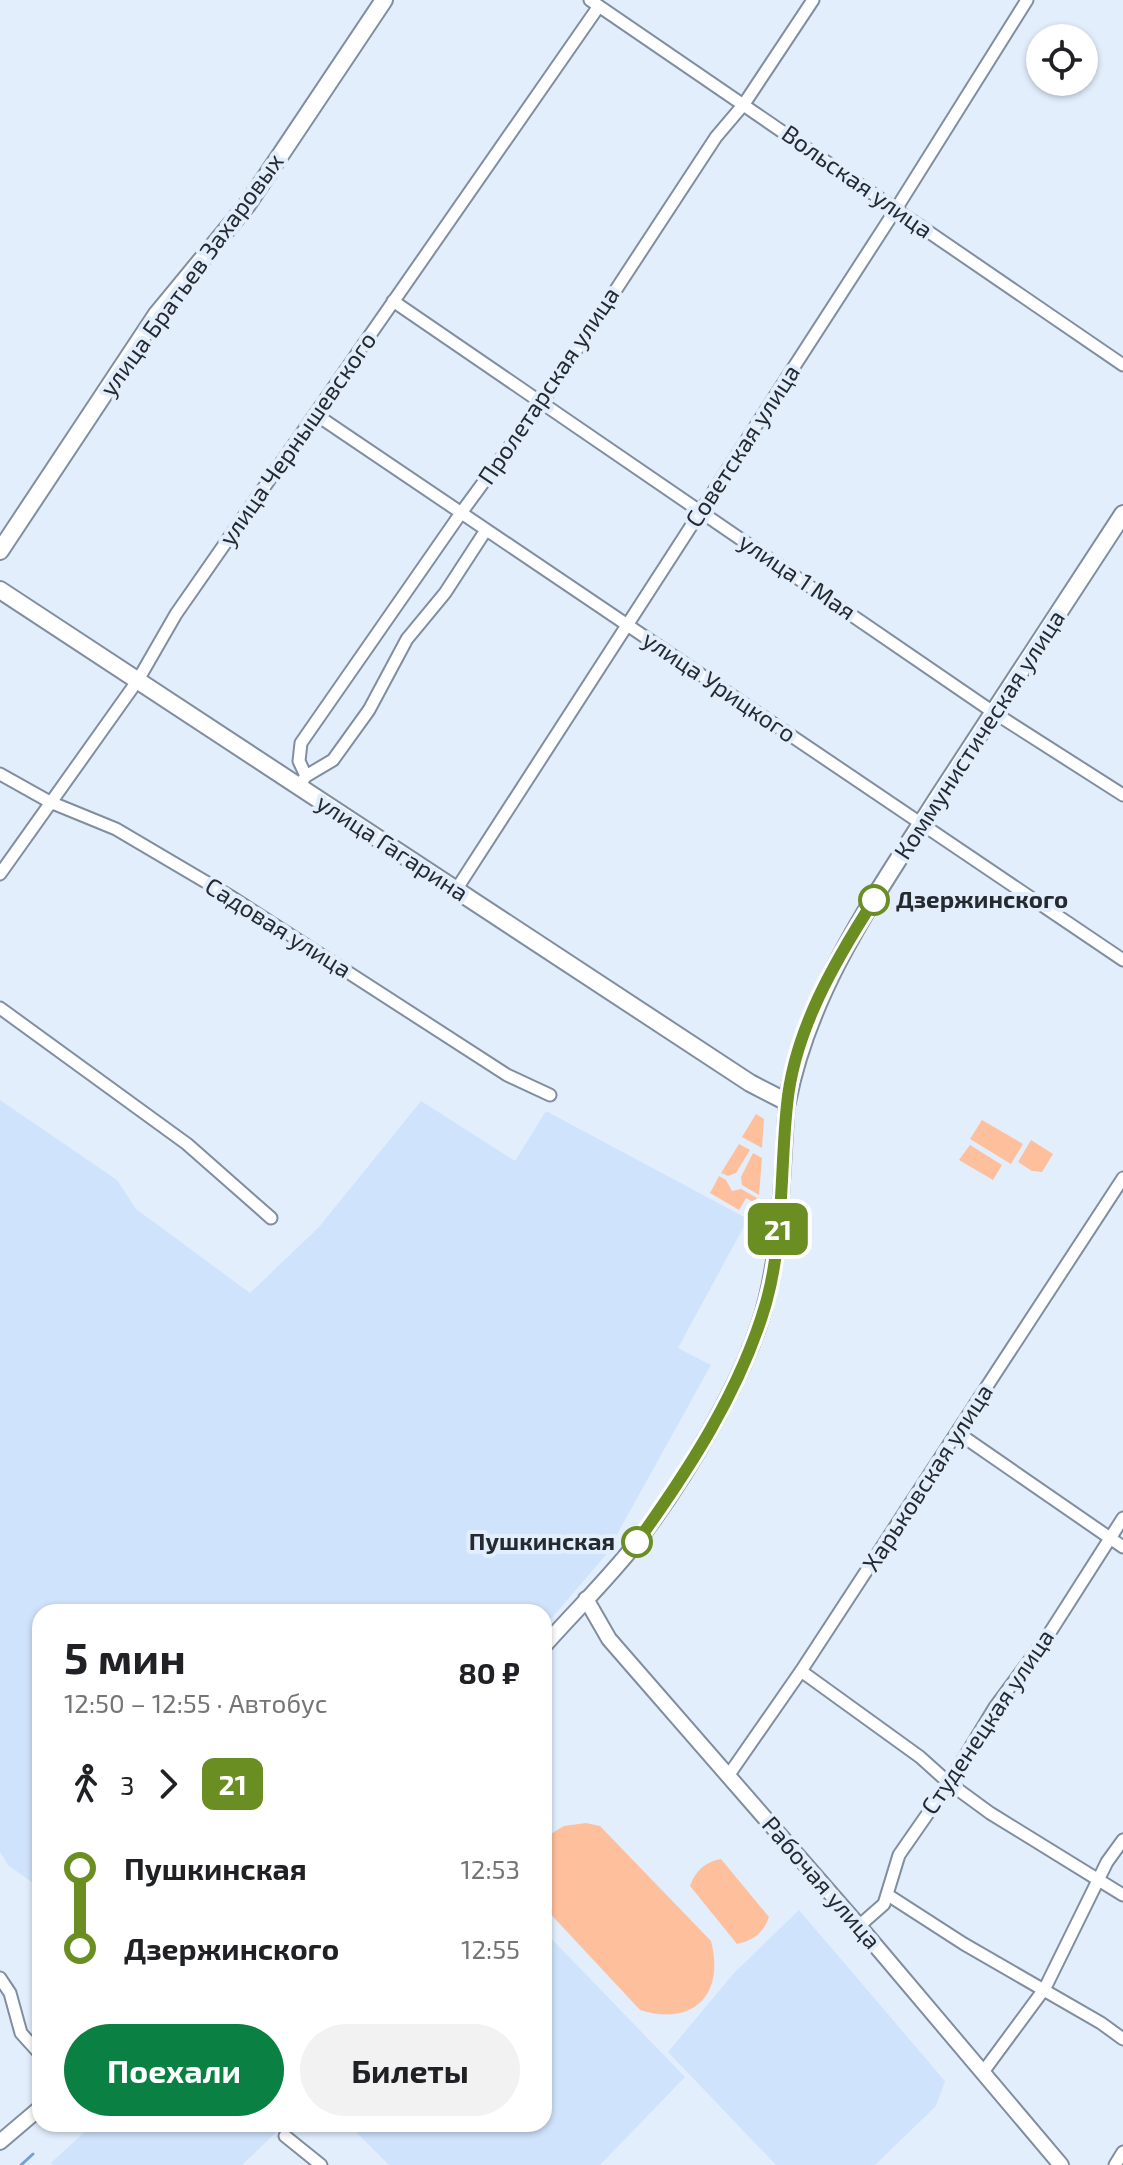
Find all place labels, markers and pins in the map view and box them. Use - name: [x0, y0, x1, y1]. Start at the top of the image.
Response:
- place label: Дзержинского: [896, 884, 1068, 913]
- marker: Дзержинского: [859, 885, 889, 915]
- place label: Пушкинская: [469, 1526, 615, 1555]
- marker: Пушкинская: [622, 1527, 652, 1557]

